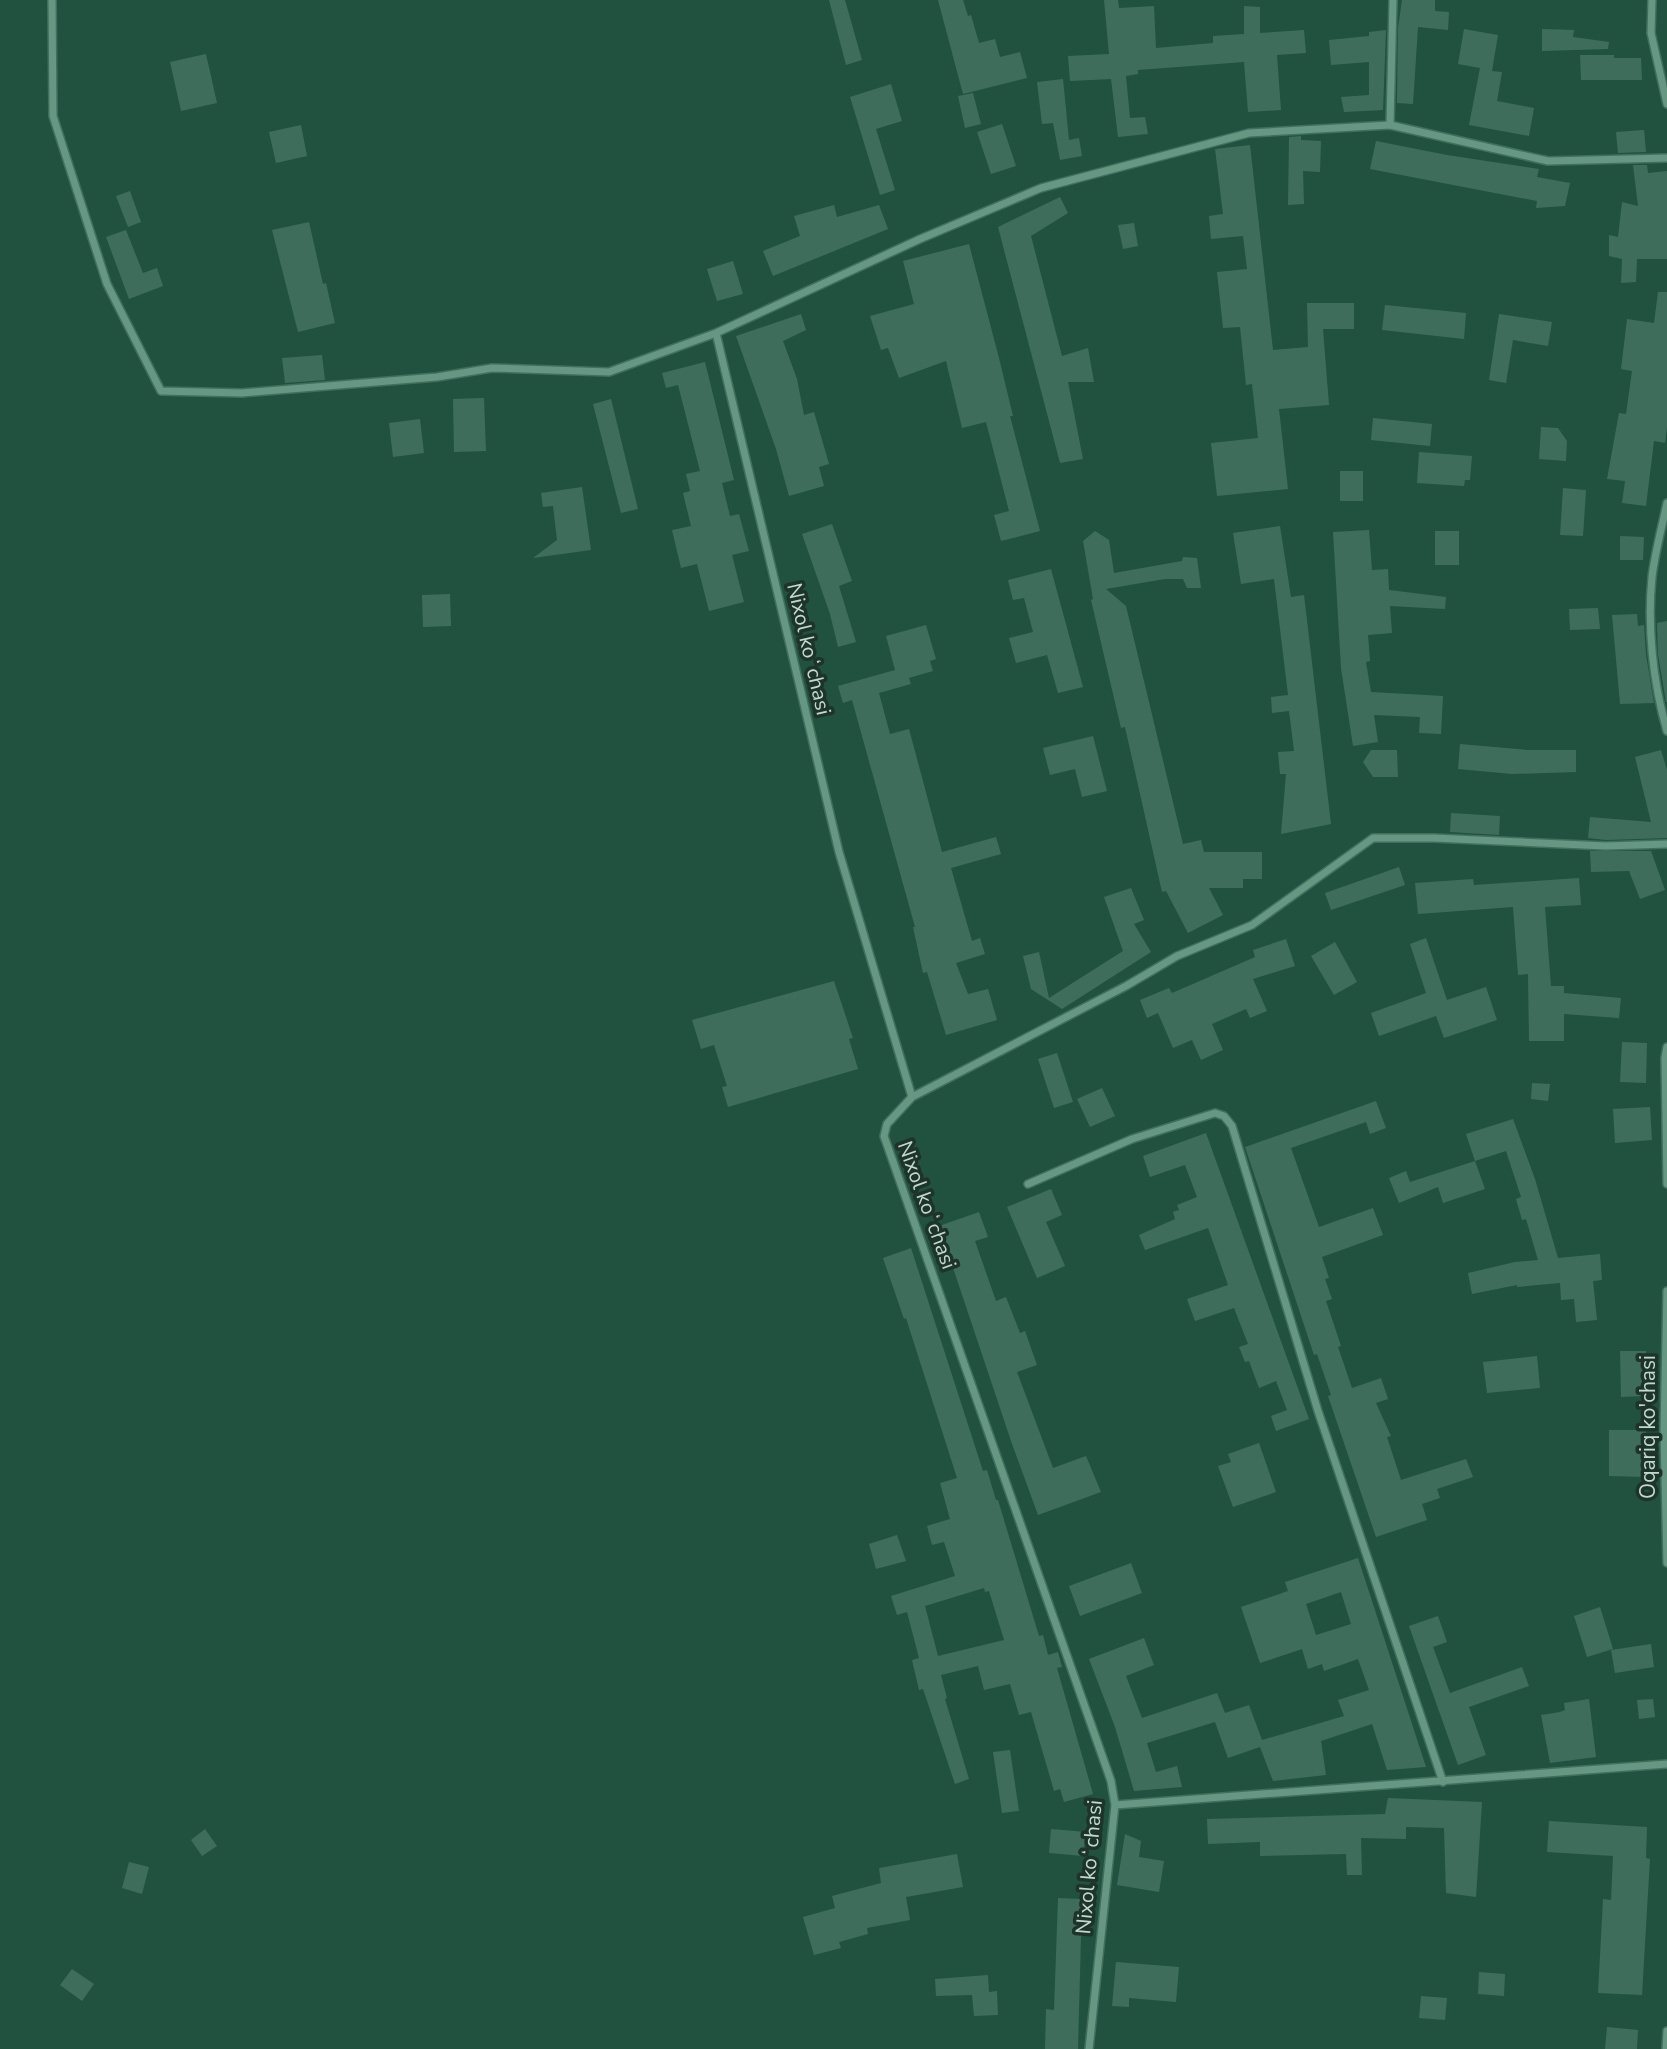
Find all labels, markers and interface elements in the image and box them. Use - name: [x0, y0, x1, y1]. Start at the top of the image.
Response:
- street label: Nixol koʻchasi: [780, 580, 838, 718]
- street label: Nixol koʻchasi: [891, 1137, 963, 1273]
- street label: Oqariq ko'chasi: [1634, 1355, 1662, 1499]
- street label: Nixol koʻchasi: [1069, 1799, 1109, 1935]

